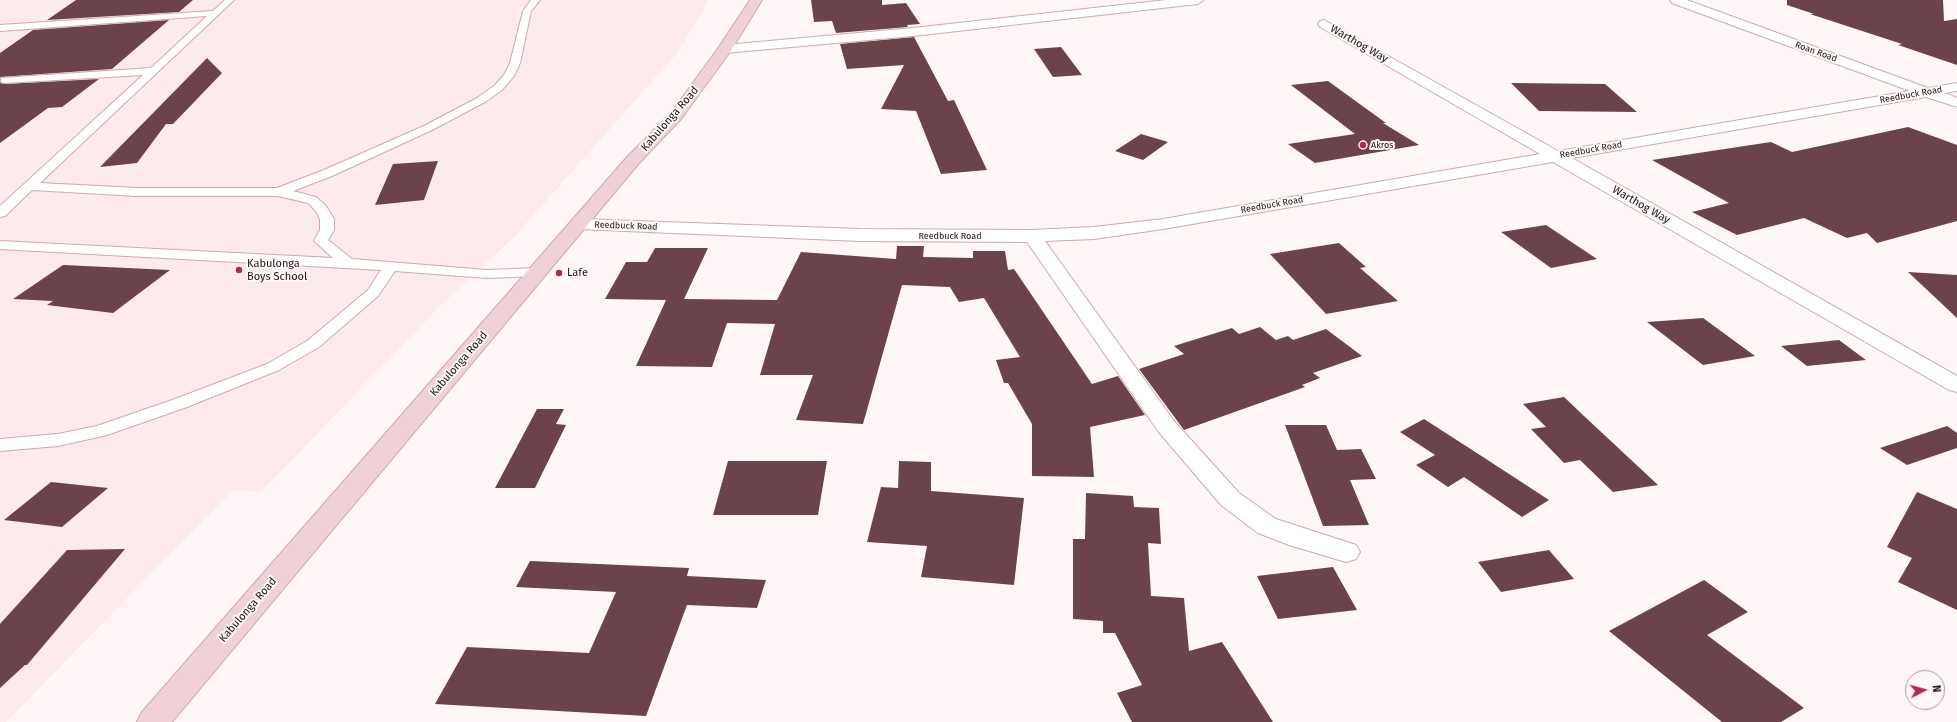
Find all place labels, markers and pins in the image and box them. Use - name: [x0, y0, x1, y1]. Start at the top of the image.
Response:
- marker: Akros: [1358, 140, 1368, 150]
- place label: Akros: [1371, 140, 1393, 150]
- place label: Kabulonga Boys School: [247, 257, 307, 283]
- marker: Kabulonga Boys School: [234, 265, 244, 275]
- place label: Lafe: [567, 266, 588, 280]
- marker: Lafe: [554, 268, 564, 278]

